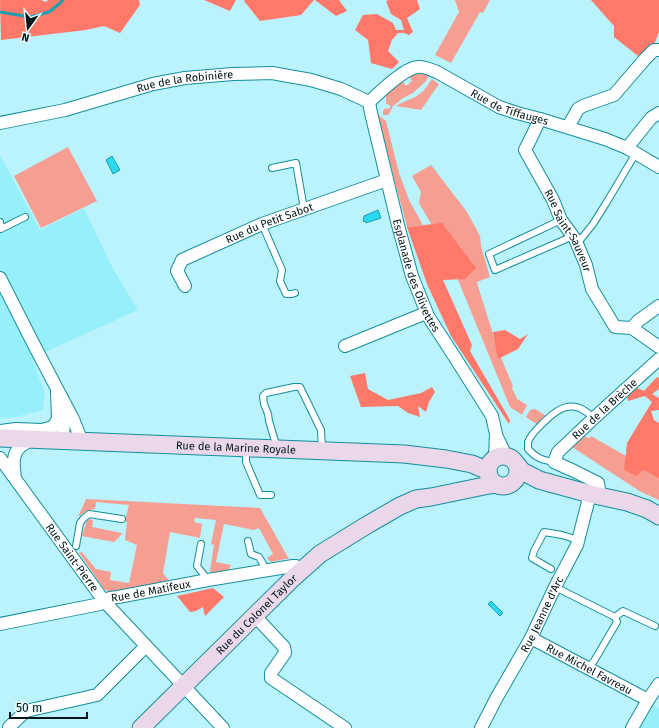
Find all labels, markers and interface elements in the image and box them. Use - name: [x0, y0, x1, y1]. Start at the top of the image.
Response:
- north arrow: [8, 8, 48, 48]
- text: N: [20, 30, 31, 44]
- street label: Rue de la Robinière: [135, 68, 234, 95]
- street label: Rue de Tiffauges: [469, 86, 550, 128]
- street label: Rue Saint-Sauveur: [542, 187, 594, 274]
- street label: Rue du Petit Sabot: [224, 200, 315, 246]
- street label: Esplanade des Olivettes: [390, 217, 443, 334]
- street label: Rue de la Brèche: [569, 376, 640, 442]
- street label: Rue de la Marine Royale: [176, 438, 296, 456]
- street label: Rue Saint-Pierre: [43, 521, 101, 594]
- street label: Rue du Colonel Taylor: [213, 571, 300, 657]
- street label: Rue Jeanne d'Arc: [518, 574, 566, 655]
- street label: Rue de Matifeux: [110, 577, 192, 604]
- street label: Rue Michel Favreau: [544, 641, 635, 697]
- scale bar: [10, 694, 87, 720]
- text: 50 m: [16, 701, 42, 715]

